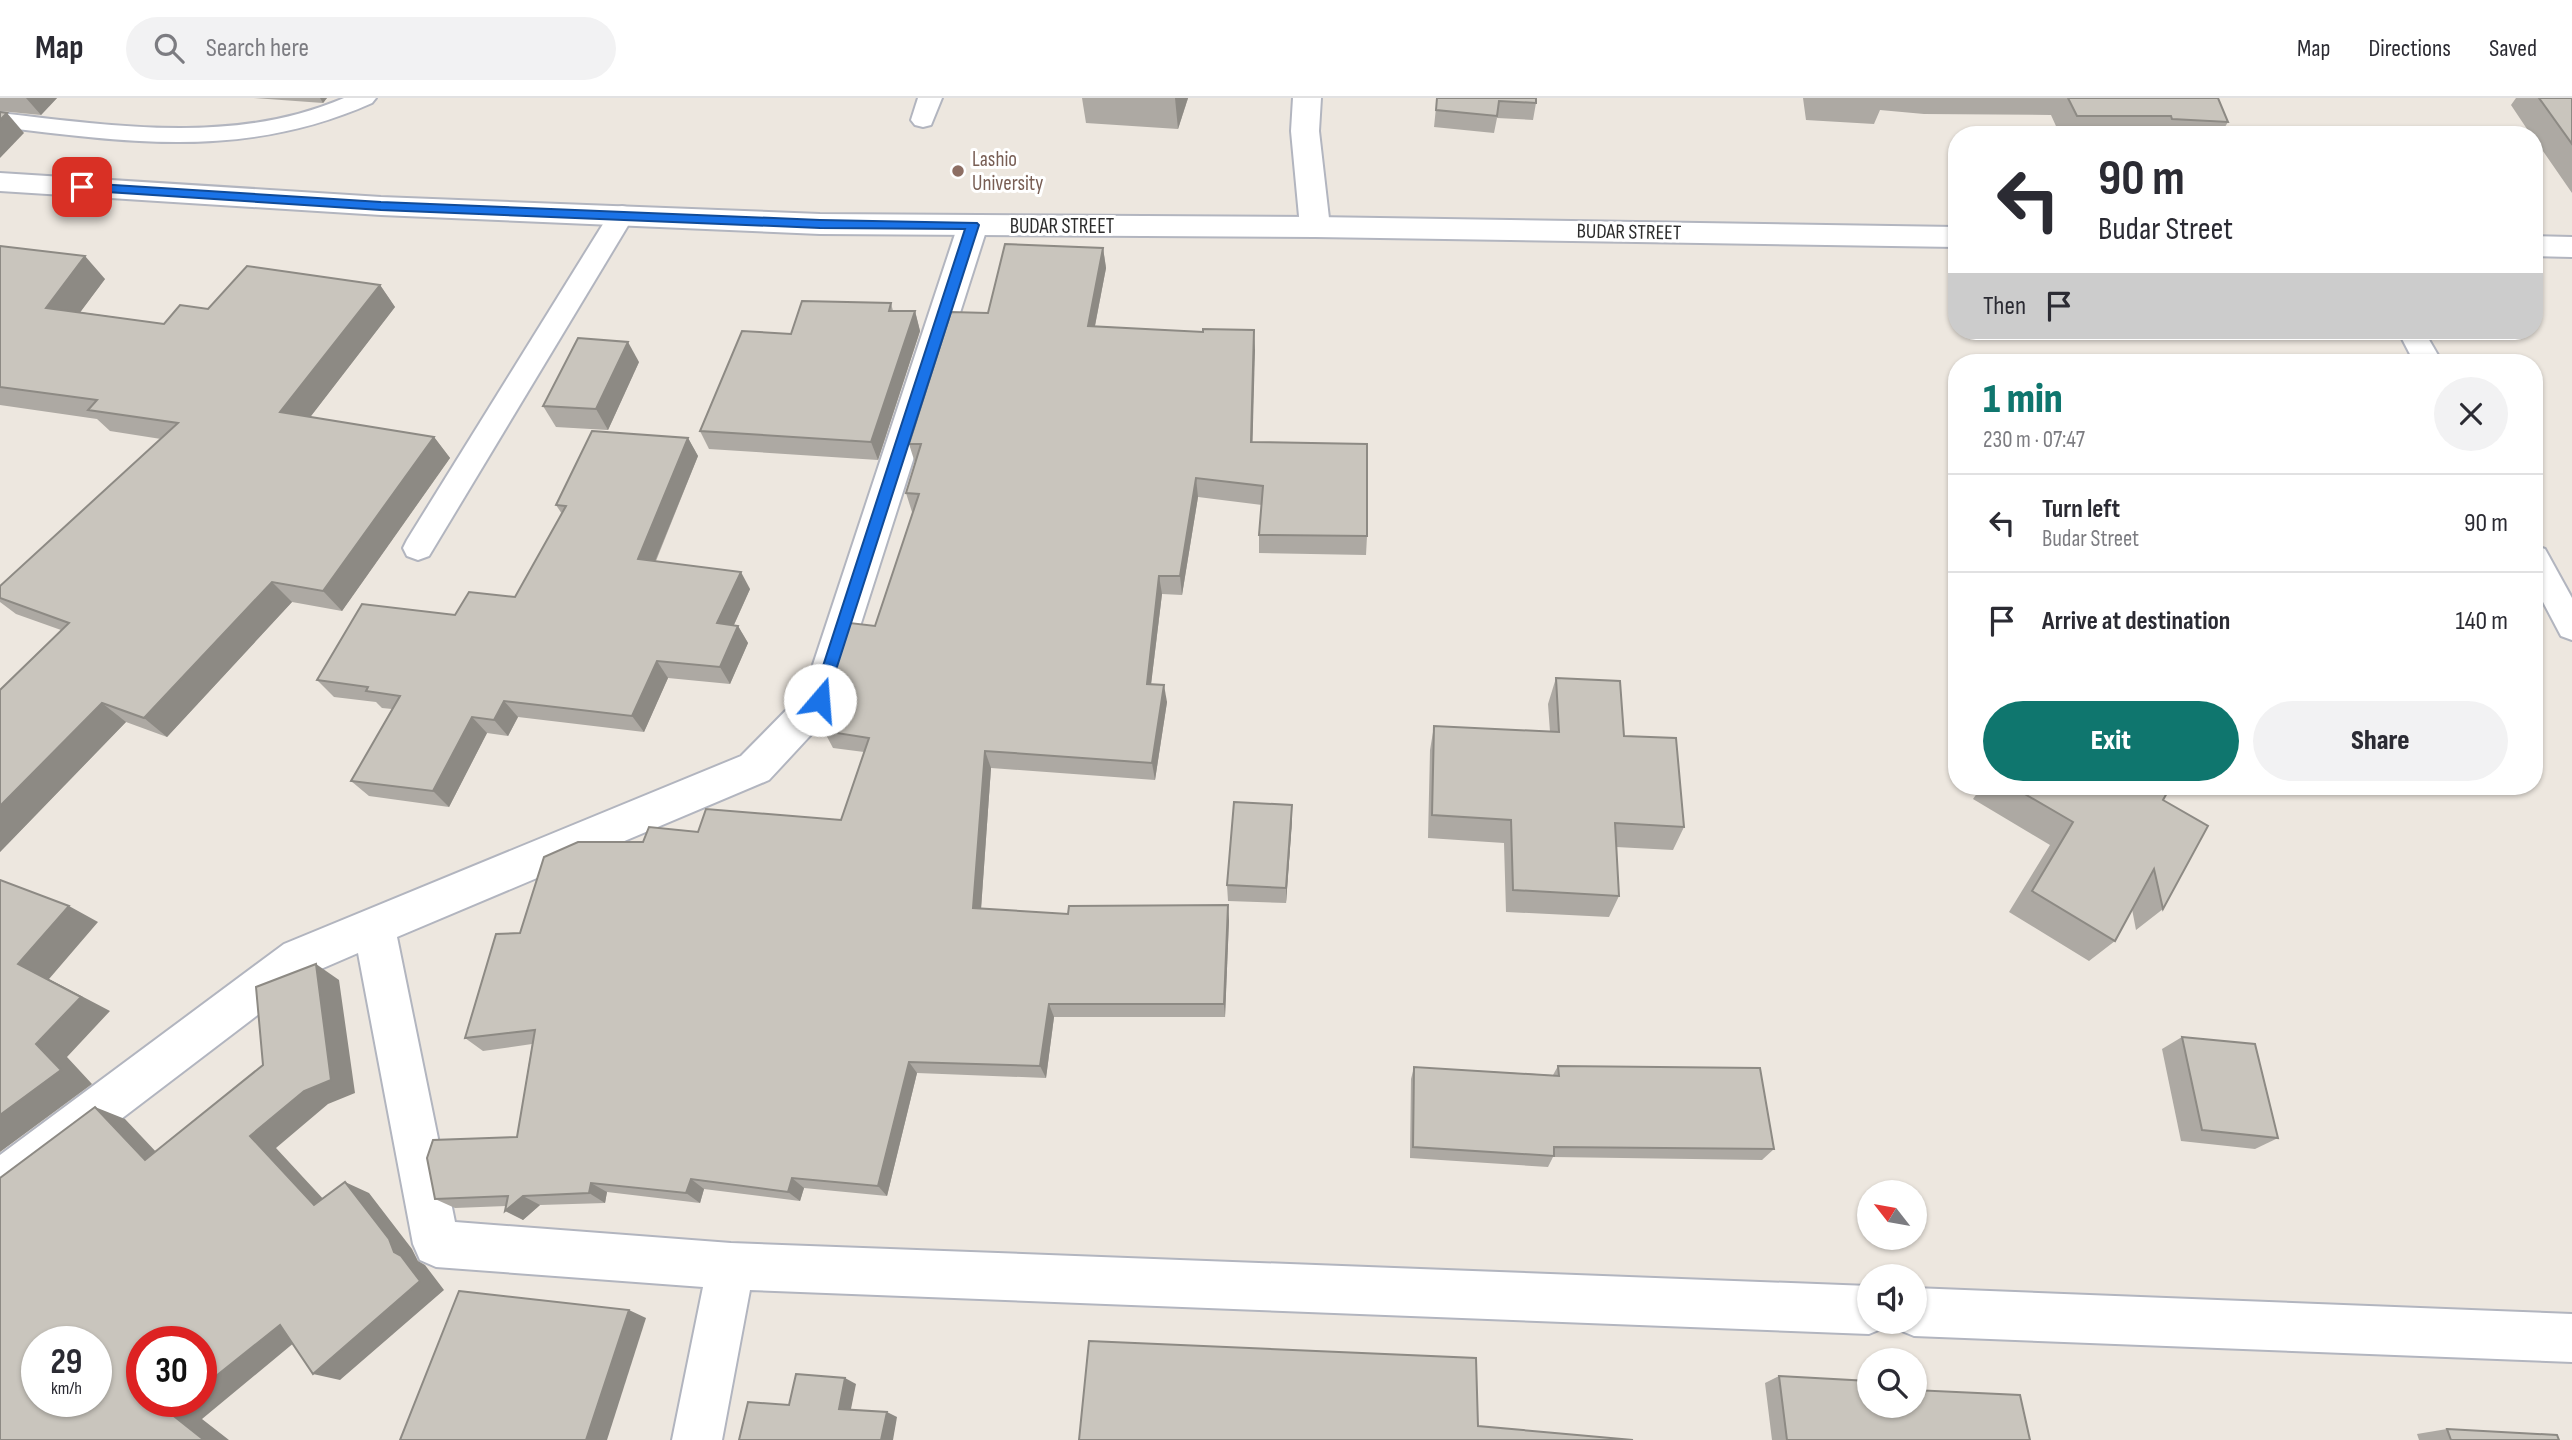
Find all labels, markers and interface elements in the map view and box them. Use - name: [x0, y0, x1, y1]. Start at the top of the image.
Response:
- search box: [126, 17, 616, 80]
- text: Map: [35, 28, 84, 68]
- icon: search: [150, 29, 188, 67]
- text: Search here: [206, 33, 309, 64]
- text: Map: [2297, 34, 2330, 63]
- text: Directions: [2368, 34, 2451, 63]
- text: Saved: [2489, 34, 2537, 63]
- place label: Lashio University: [972, 147, 1043, 196]
- text: 90 m: [2098, 150, 2185, 209]
- icon: left: [1983, 154, 2074, 245]
- pin: [52, 157, 112, 217]
- marker: Lashio University: [950, 163, 966, 179]
- icon: arrive: [63, 168, 101, 206]
- text: Budar Street: [2098, 210, 2233, 249]
- street label: BUDAR STREET: [1010, 214, 1115, 239]
- street label: BUDAR STREET: [1576, 219, 1682, 245]
- icon: arrive: [2040, 287, 2078, 325]
- text: Then: [1983, 291, 2026, 322]
- text: 1 min: [1983, 374, 2063, 425]
- button: close: [2434, 377, 2508, 451]
- text: 230 m · 07:47: [1983, 426, 2085, 454]
- text: Turn left: [2042, 494, 2120, 525]
- icon: left: [1983, 504, 2021, 542]
- text: 90 m: [2464, 508, 2508, 539]
- text: Budar Street: [2042, 525, 2139, 553]
- icon: arrive: [1983, 602, 2021, 640]
- text: Arrive at destination: [2042, 606, 2230, 637]
- text: 140 m: [2456, 606, 2508, 637]
- position arrow: [783, 663, 857, 737]
- button: Exit: [1983, 701, 2239, 781]
- button: Share: [2253, 701, 2508, 781]
- north arrow: [1857, 1180, 1927, 1250]
- map controls: [1857, 1180, 1927, 1418]
- button: sound: [1857, 1264, 1927, 1334]
- speed limit sign: 30: [126, 1326, 217, 1417]
- text: 29: [51, 1341, 82, 1384]
- button: search: [1857, 1348, 1927, 1418]
- text: km/h: [51, 1378, 82, 1399]

